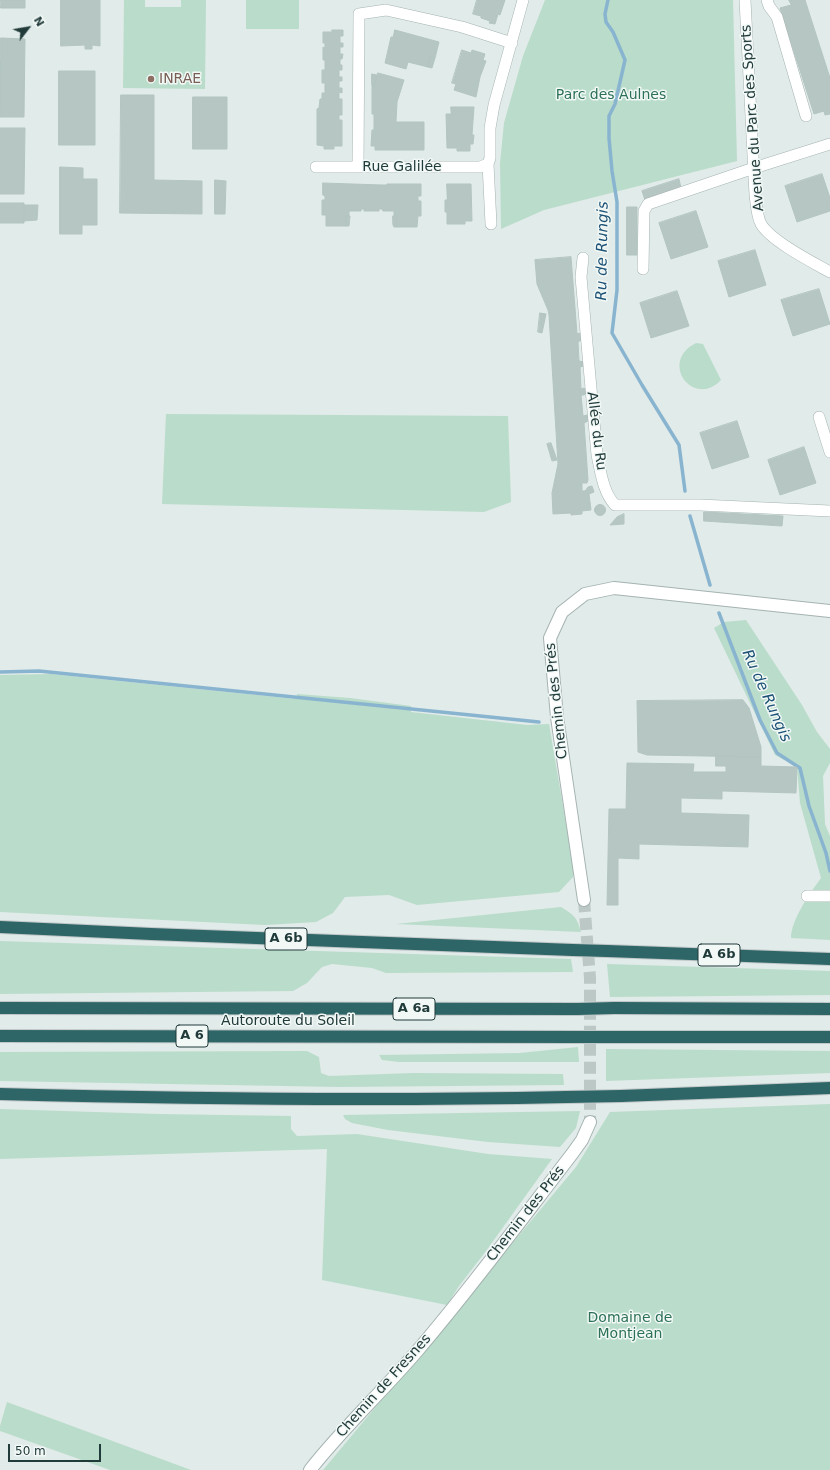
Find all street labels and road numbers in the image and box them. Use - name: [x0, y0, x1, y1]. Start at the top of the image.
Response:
- street label: Avenue du Parc des Sports: [738, 24, 768, 212]
- street label: Rue Galilée: [362, 159, 442, 175]
- street label: Allée du Ru: [583, 391, 609, 471]
- street label: Chemin des Prés: [543, 642, 571, 760]
- road number: A 6b: [265, 928, 307, 950]
- road number: A 6b: [698, 944, 740, 966]
- road number: A 6a: [393, 998, 435, 1020]
- street label: Autoroute du Soleil: [221, 1013, 355, 1029]
- road number: A 6: [176, 1025, 208, 1047]
- street label: Chemin des Prés: [483, 1163, 569, 1265]
- street label: Chemin de Fresnes: [333, 1331, 435, 1441]

